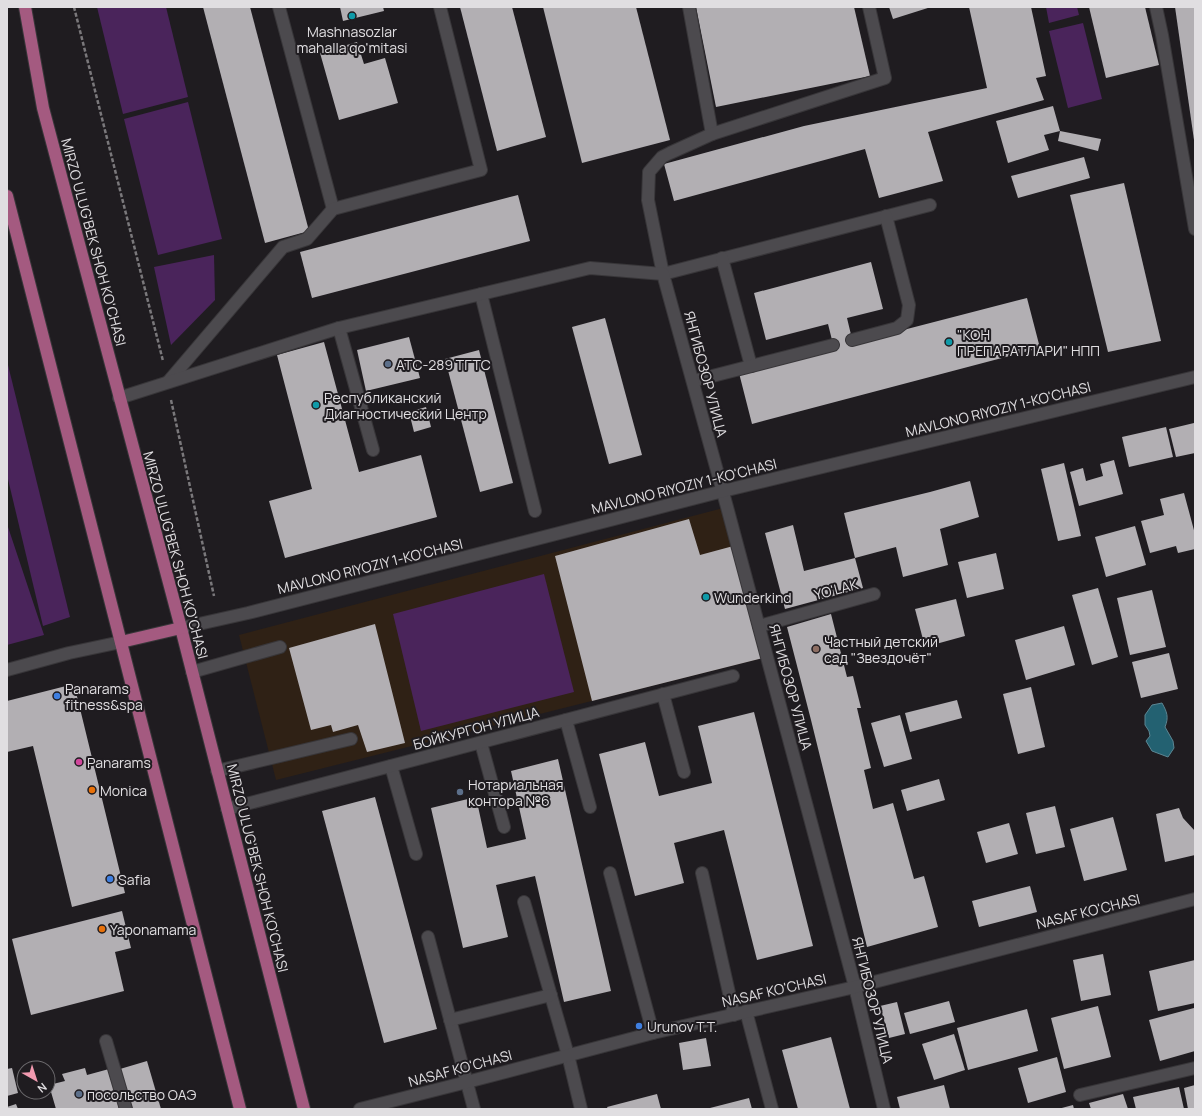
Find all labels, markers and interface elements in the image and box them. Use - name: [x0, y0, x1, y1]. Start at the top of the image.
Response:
- marker: Mashnasozlar mahalla qo'mitasi: [347, 11, 357, 21]
- place label: Mashnasozlar mahalla qo'mitasi: [296, 22, 408, 57]
- street label: MIRZO ULUG'BEK SHOH KO'CHASI: [57, 136, 131, 348]
- street label: ЯНГИБОЗОР УЛИЦА: [680, 309, 732, 439]
- place label: "КОН ПРЕПАРАТЛАРИ" НПП: [957, 325, 1100, 360]
- marker: "КОН ПРЕПАРАТЛАРИ" НПП: [944, 337, 954, 347]
- place label: АТС-289 ТГТС: [396, 355, 491, 374]
- marker: АТС-289 ТГТС: [383, 359, 393, 369]
- street label: MAVLONO RIYOZIY 1-KO'CHASI: [903, 377, 1093, 441]
- place label: Республиканский Диагностический Центр: [324, 388, 487, 423]
- marker: Республиканский Диагностический Центр: [311, 400, 321, 410]
- street label: MIRZO ULUG'BEK SHOH KO'CHASI: [139, 449, 213, 661]
- street label: MAVLONO RIYOZIY 1-KO'CHASI: [589, 454, 779, 518]
- street label: MAVLONO RIYOZIY 1-KO'CHASI: [275, 534, 465, 598]
- street label: YO'LAK: [812, 574, 861, 604]
- place label: Wunderkind: [714, 588, 792, 607]
- marker: Wunderkind: [701, 592, 711, 602]
- street label: ЯНГИБОЗОР УЛИЦА: [765, 622, 817, 752]
- place label: Частный детский сад "Звездочёт": [824, 632, 938, 667]
- marker: Частный детский сад "Звездочёт": [811, 644, 821, 654]
- place label: Panarams fitness&spa: [65, 679, 143, 714]
- marker: Panarams fitness&spa: [52, 691, 62, 701]
- street label: БОЙКУРГОН УЛИЦА: [411, 702, 541, 754]
- place label: Panarams: [87, 753, 151, 772]
- marker: Panarams: [74, 757, 84, 767]
- street label: MIRZO ULUG'BEK SHOH KO'CHASI: [223, 762, 293, 974]
- place label: Нотариальная контора №6: [468, 775, 563, 810]
- place label: Monica: [100, 781, 147, 800]
- marker: Monica: [87, 785, 97, 795]
- marker: Нотариальная контора №6: [455, 787, 465, 797]
- place label: Safia: [118, 870, 151, 889]
- marker: Safia: [105, 874, 115, 884]
- street label: NASAF KO'CHASI: [1034, 889, 1142, 933]
- place label: Yaponamama: [110, 920, 196, 939]
- marker: Yaponamama: [97, 924, 107, 934]
- street label: ЯНГИБОЗОР УЛИЦА: [848, 935, 898, 1065]
- street label: NASAF KO'CHASI: [720, 969, 828, 1011]
- place label: Urunov T.T.: [647, 1017, 717, 1036]
- marker: Urunov T.T.: [634, 1021, 644, 1031]
- street label: NASAF KO'CHASI: [406, 1045, 514, 1091]
- north arrow: [16, 1060, 56, 1100]
- text: N: [35, 1080, 50, 1097]
- place label: посольство ОАЭ: [87, 1085, 197, 1104]
- marker: посольство ОАЭ: [74, 1089, 84, 1099]

